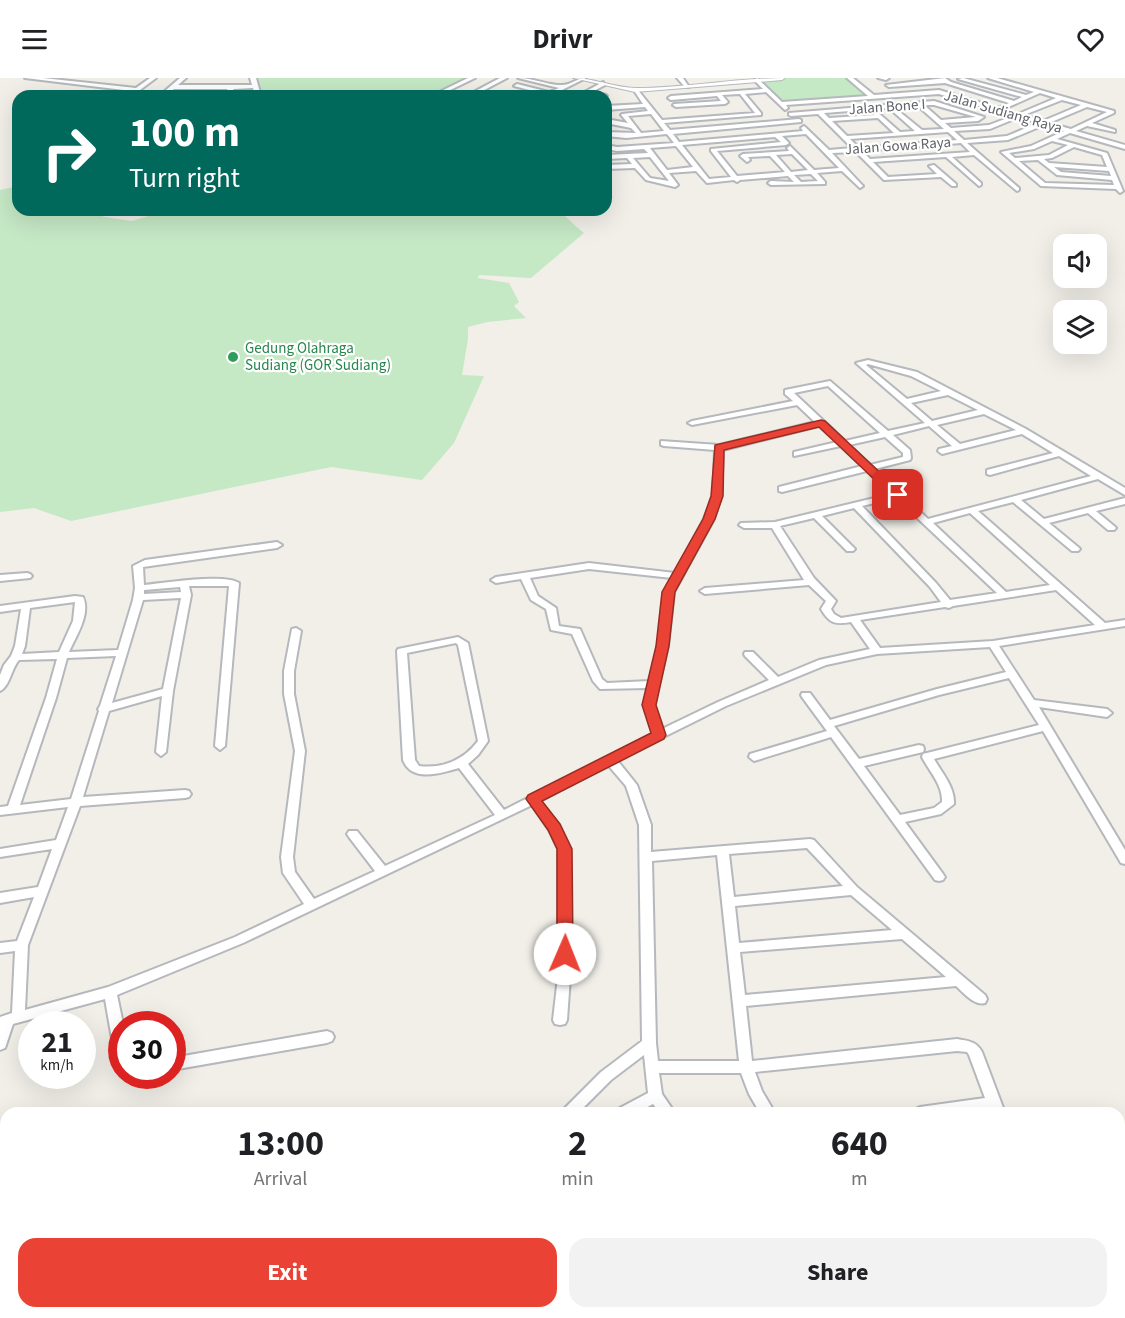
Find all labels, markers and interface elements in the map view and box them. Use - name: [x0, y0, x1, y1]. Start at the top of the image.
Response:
- text: Drivr: [532, 20, 593, 59]
- icon: menu: [18, 23, 51, 56]
- icon: heart: [1074, 23, 1107, 56]
- street label: Jalan Sudiang Raya: [941, 85, 1065, 139]
- street label: Jalan Bone I: [848, 94, 926, 120]
- text: 100 m: [129, 103, 240, 163]
- icon: right: [30, 114, 108, 192]
- street label: Jalan Gowa Raya: [844, 132, 952, 160]
- text: Turn right: [129, 159, 240, 198]
- map controls: [1053, 234, 1107, 354]
- button: sound: [1053, 234, 1107, 288]
- button: layers: [1053, 300, 1107, 354]
- place label: Gedung Olahraga Sudiang (GOR Sudiang): [245, 338, 391, 376]
- marker: Gedung Olahraga Sudiang (GOR Sudiang): [226, 350, 240, 364]
- pin: [872, 469, 923, 520]
- icon: arrive: [881, 478, 914, 511]
- position arrow: [533, 922, 597, 986]
- speed limit sign: 30: [108, 1011, 186, 1089]
- text: 21: [41, 1021, 73, 1064]
- text: km/h: [40, 1055, 74, 1076]
- text: 13:00: [237, 1118, 324, 1169]
- text: 2: [568, 1118, 587, 1169]
- text: 640: [831, 1118, 888, 1169]
- text: Arrival: [254, 1165, 307, 1193]
- text: min: [561, 1165, 594, 1193]
- text: m: [851, 1165, 868, 1193]
- button: Exit: [18, 1238, 557, 1307]
- button: Share: [569, 1238, 1107, 1307]

